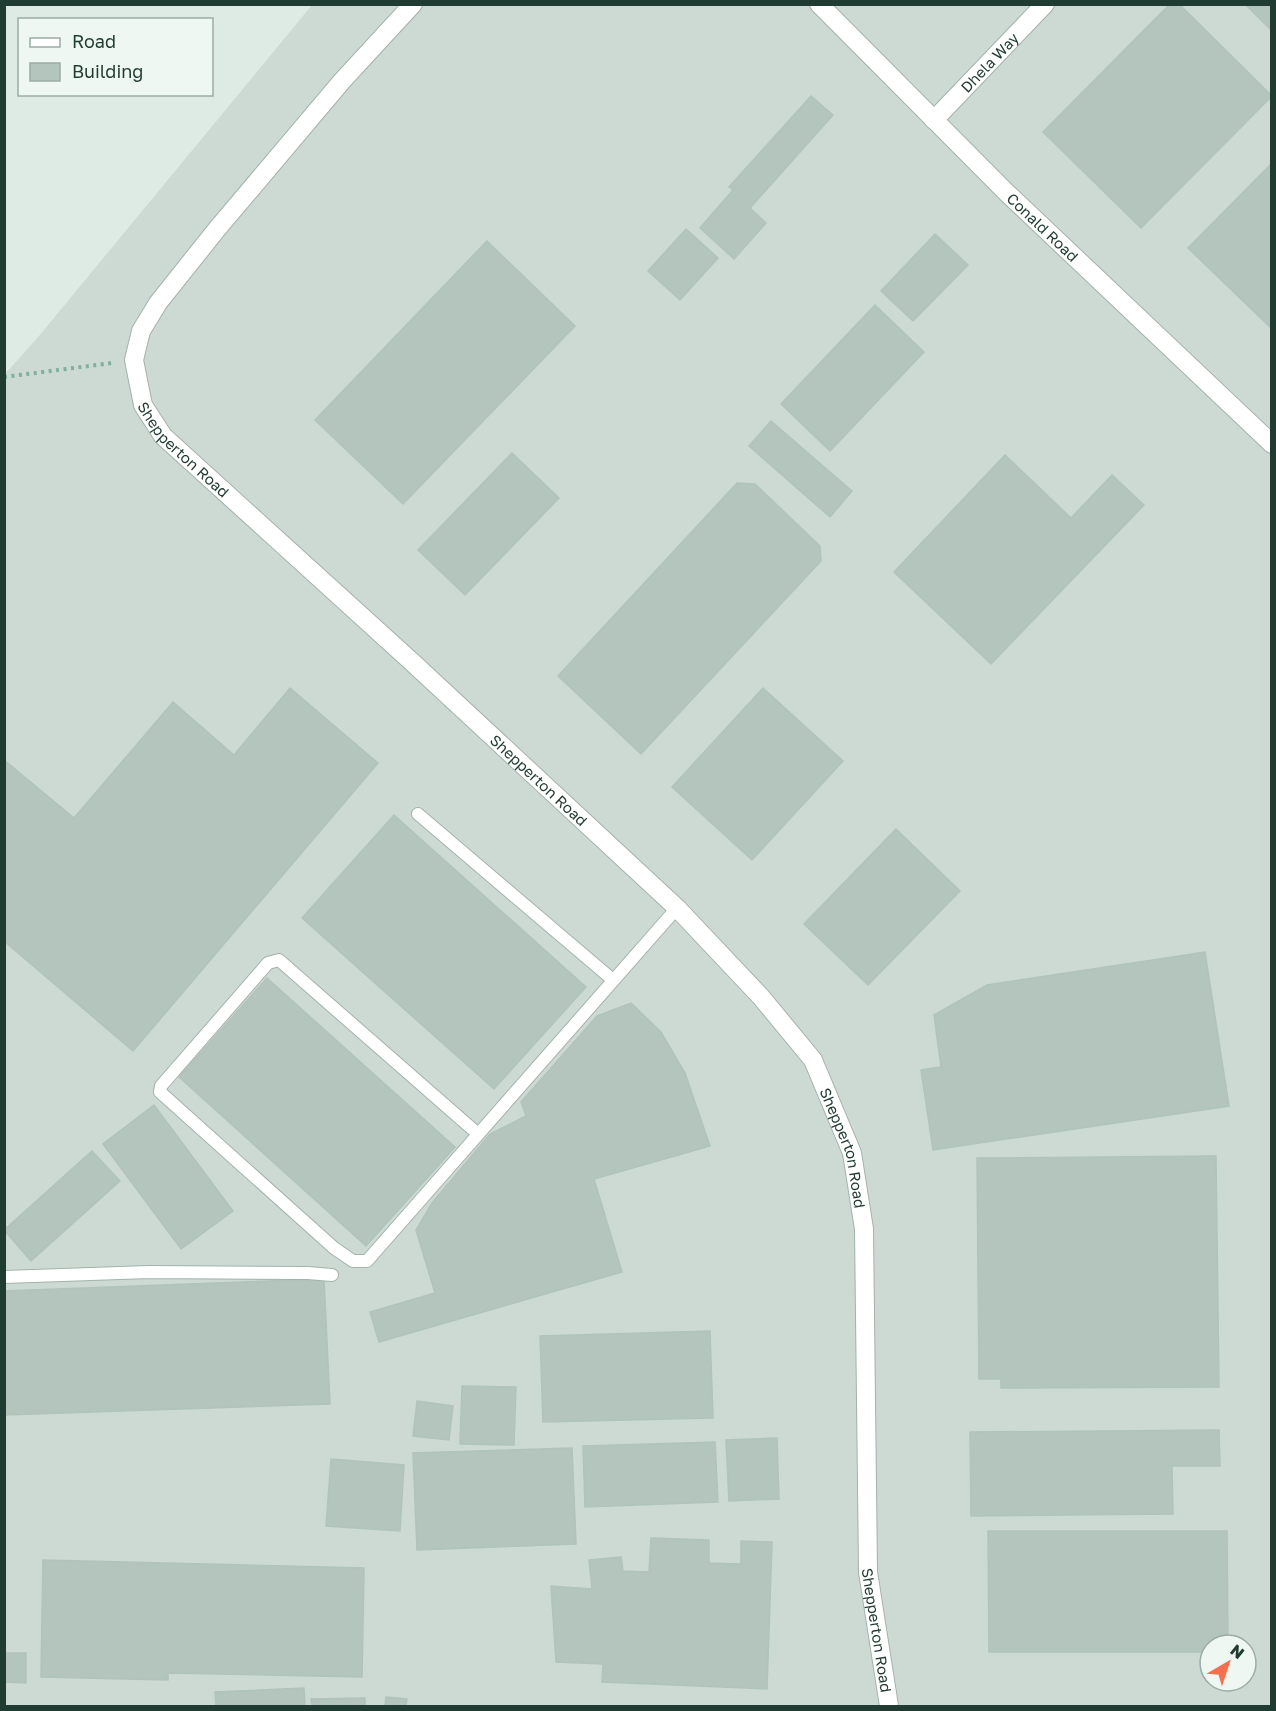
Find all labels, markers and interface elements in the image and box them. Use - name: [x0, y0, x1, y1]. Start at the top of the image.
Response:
- legend: [18, 18, 213, 96]
- street label: Dhela Way: [957, 28, 1022, 96]
- text: Road: [72, 30, 116, 52]
- text: Building: [72, 60, 143, 82]
- street label: Conald Road: [1004, 189, 1082, 265]
- street label: Shepperton Road: [134, 398, 233, 501]
- street label: Shepperton Road: [487, 731, 591, 829]
- street label: Shepperton Road: [817, 1085, 870, 1209]
- street label: Shepperton Road: [858, 1567, 896, 1694]
- north arrow: [1198, 1633, 1258, 1693]
- text: N: [1226, 1640, 1248, 1663]

